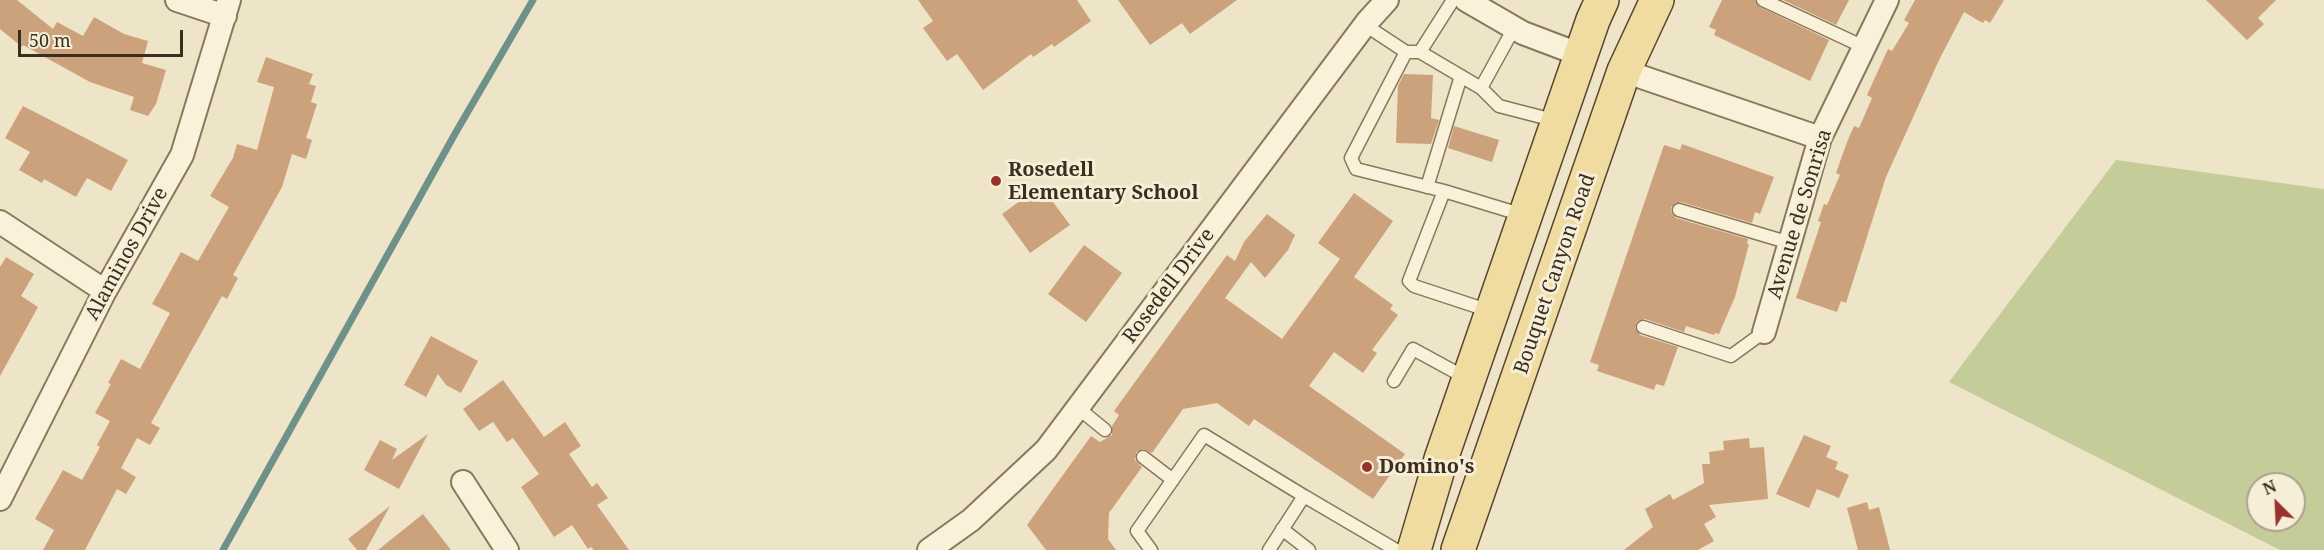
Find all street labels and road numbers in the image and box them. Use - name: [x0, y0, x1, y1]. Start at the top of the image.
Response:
- street label: Avenue de Sonrisa: [1763, 126, 1837, 302]
- street label: Bouquet Canyon Road: [1509, 171, 1601, 377]
- street label: Alaminos Drive: [81, 183, 173, 325]
- street label: Rosedell Drive: [1118, 224, 1220, 348]

